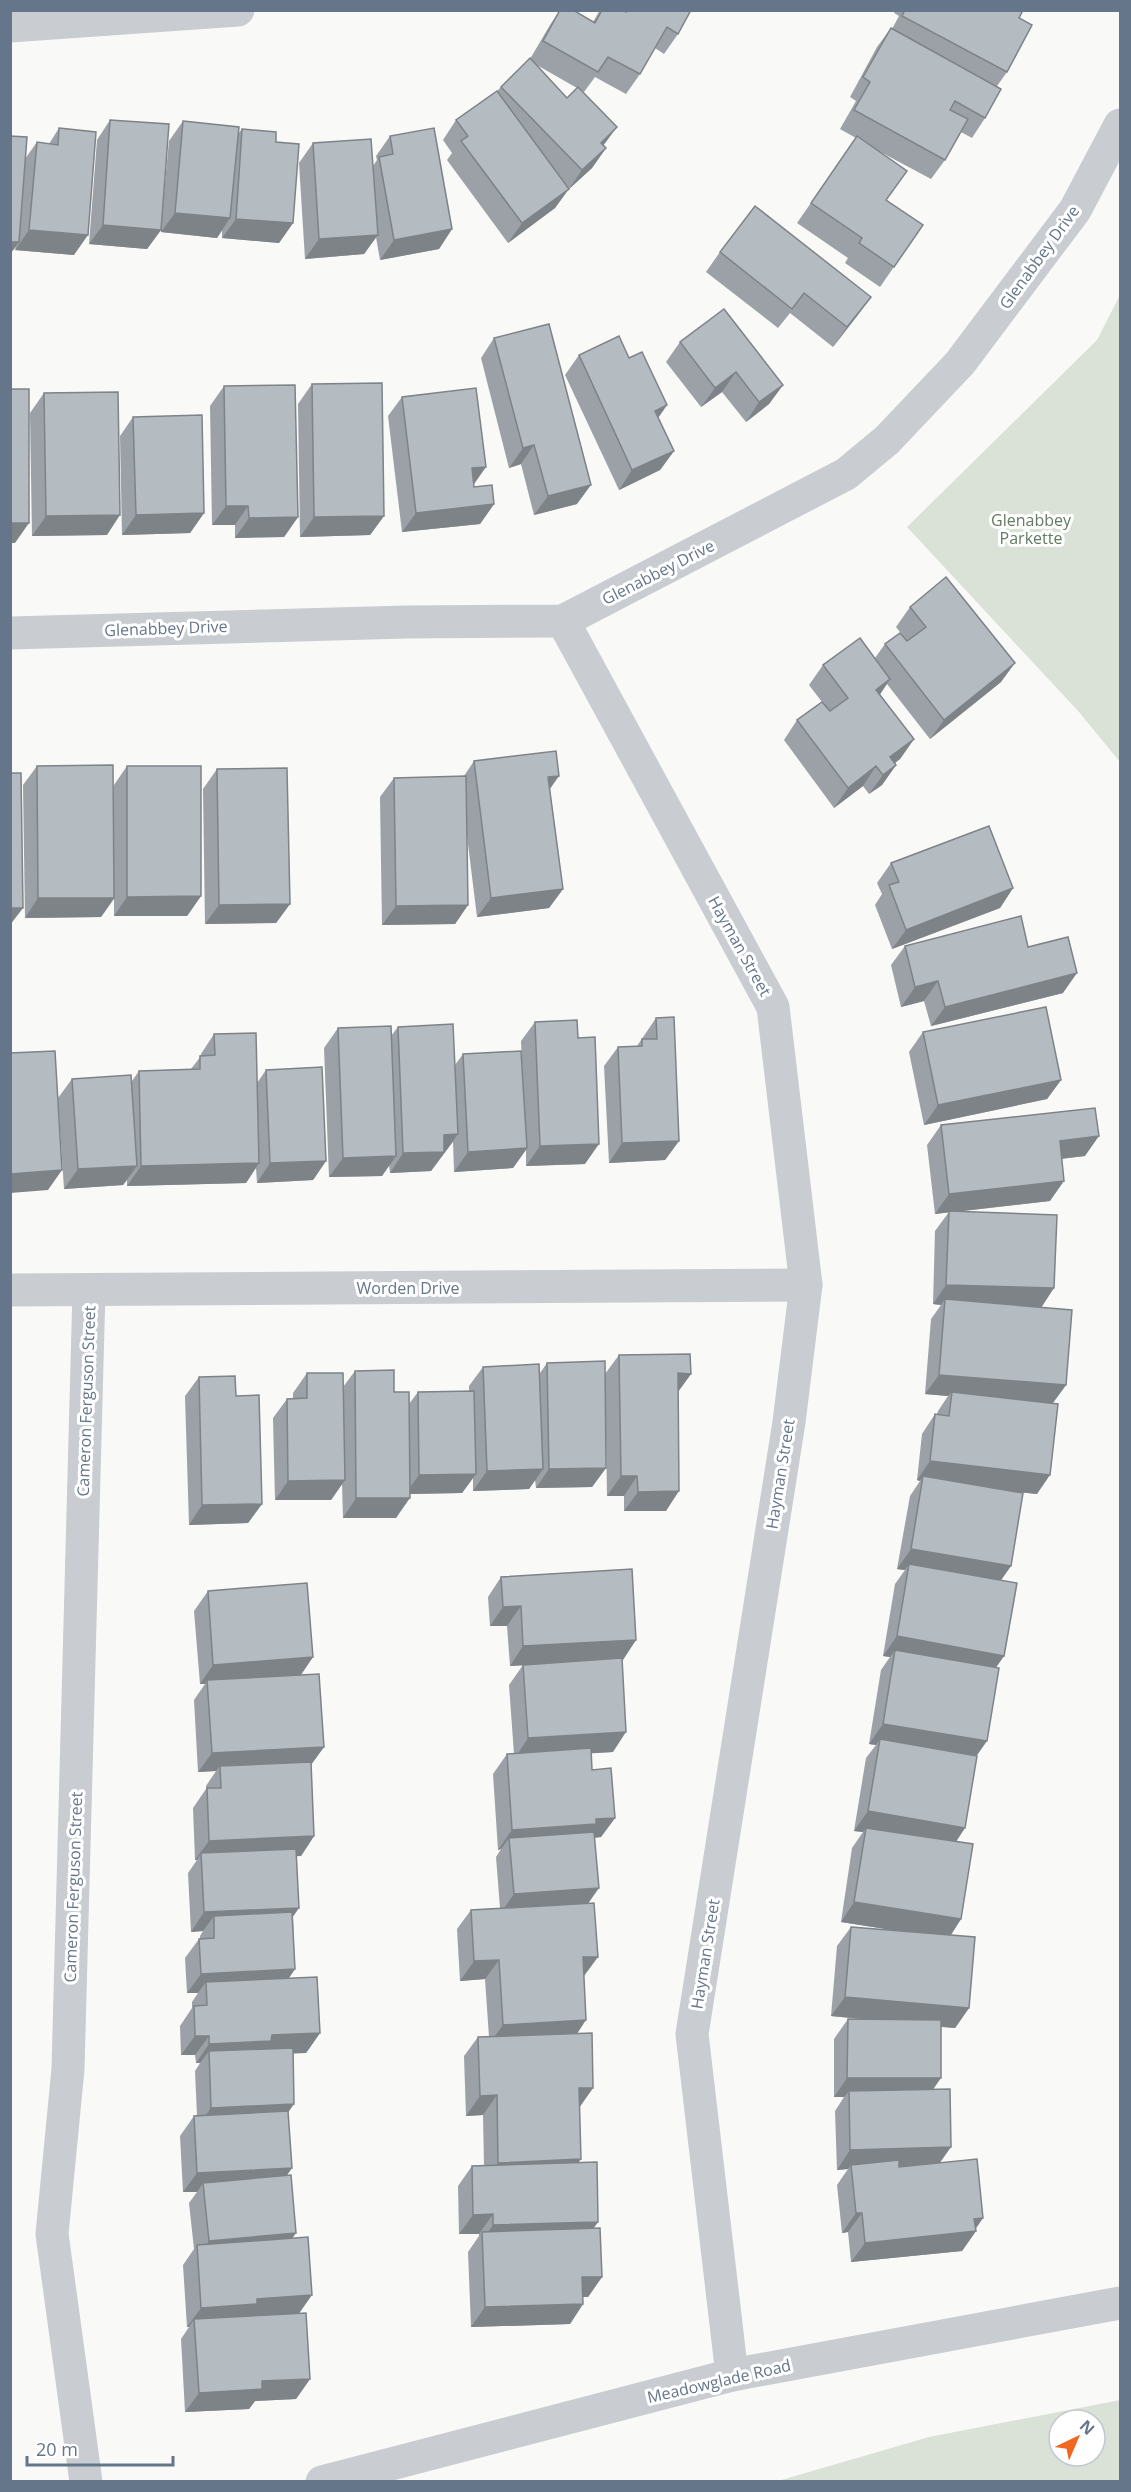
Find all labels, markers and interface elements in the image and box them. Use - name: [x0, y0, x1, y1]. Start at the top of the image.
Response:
- street label: Glenabbey Drive: [994, 201, 1084, 313]
- park label: Glenabbey Parkette: [991, 509, 1072, 549]
- street label: Glenabbey Drive: [598, 534, 718, 610]
- street label: Glenabbey Drive: [104, 615, 228, 641]
- street label: Hayman Street: [703, 892, 777, 1000]
- street label: Worden Drive: [357, 1277, 459, 1299]
- street label: Cameron Ferguson Street: [72, 1305, 100, 1497]
- street label: Hayman Street: [760, 1417, 800, 1531]
- street label: Cameron Ferguson Street: [59, 1791, 87, 1983]
- street label: Hayman Street: [685, 1897, 725, 2011]
- street label: Meadowglade Road: [645, 2354, 793, 2408]
- north arrow: [1047, 2408, 1107, 2468]
- text: N: [1075, 2415, 1100, 2440]
- scale bar: [27, 2429, 172, 2467]
- text: 20 m: [36, 2437, 78, 2461]

